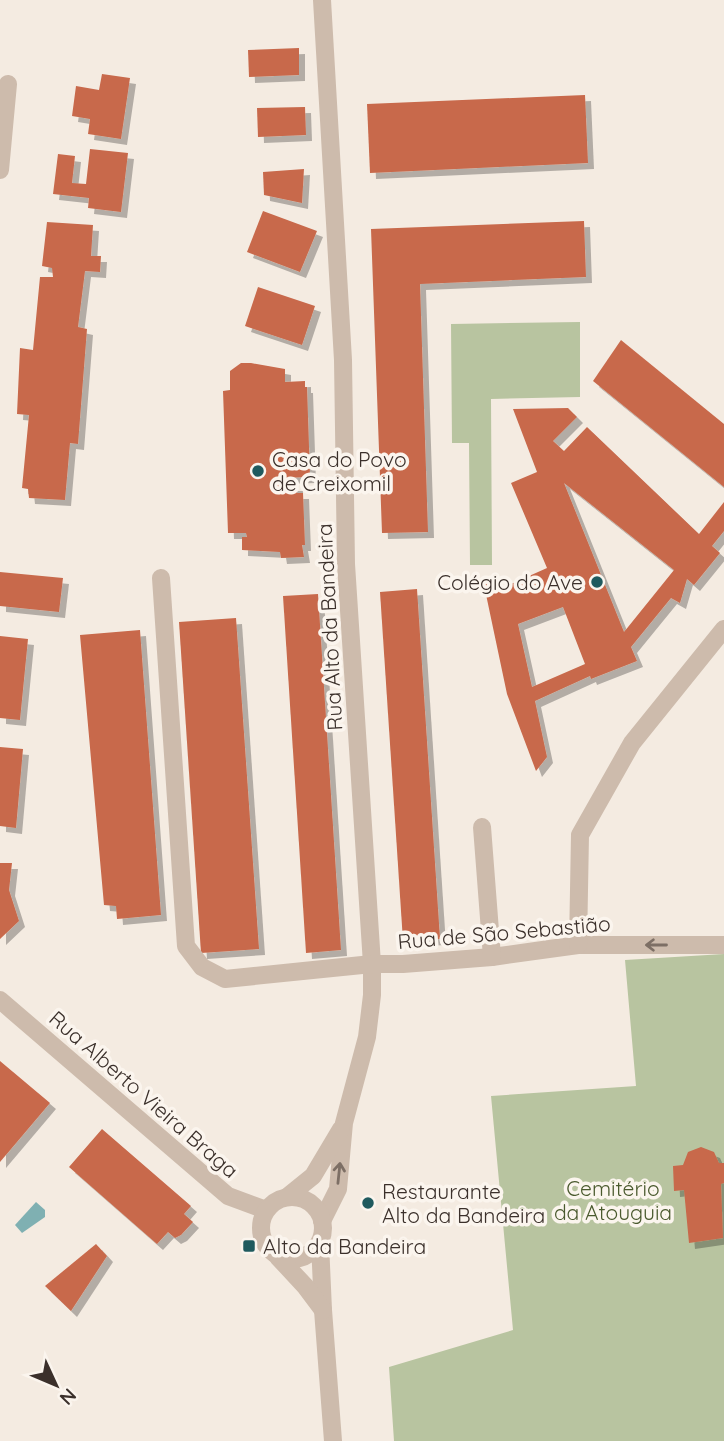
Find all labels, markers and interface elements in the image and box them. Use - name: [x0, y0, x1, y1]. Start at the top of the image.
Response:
- place label: Casa do Povo de Creixomil: [272, 446, 407, 496]
- marker: Casa do Povo de Creixomil: [250, 463, 266, 479]
- street label: Rua Alto da Bandeira: [311, 523, 347, 731]
- place label: Colégio do Ave: [437, 569, 583, 595]
- marker: Colégio do Ave: [589, 574, 605, 590]
- street label: Rua de São Sebastião: [397, 910, 611, 954]
- one-way arrow: [645, 938, 668, 952]
- street label: Rua Alberto Vieira Braga: [44, 1005, 244, 1183]
- one-way arrow: [333, 1163, 346, 1185]
- park label: Cemitério da Atouguia: [554, 1175, 672, 1225]
- place label: Restaurante Alto da Bandeira: [382, 1178, 545, 1228]
- marker: Restaurante Alto da Bandeira: [360, 1195, 376, 1211]
- place label: Alto da Bandeira: [263, 1233, 426, 1259]
- marker: Alto da Bandeira: [241, 1238, 257, 1254]
- north arrow: [21, 1350, 91, 1420]
- text: N: [55, 1383, 82, 1410]

